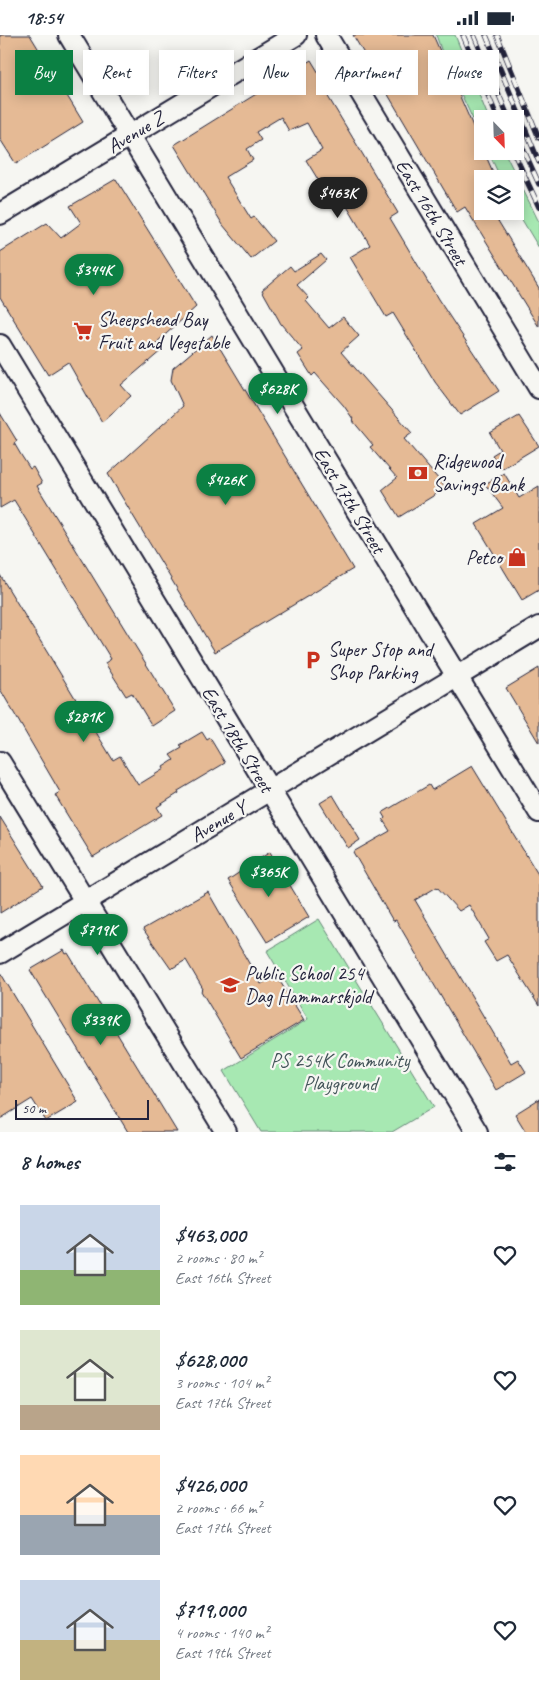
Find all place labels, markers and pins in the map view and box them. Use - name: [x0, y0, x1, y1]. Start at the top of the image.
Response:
- pin: $463K: [303, 177, 373, 219]
- pin: $344K: [59, 253, 129, 296]
- place label: Sheepshead Bay Fruit and Vegetable: [98, 307, 231, 355]
- supermarket icon: Sheepshead Bay Fruit and Vegetable: [72, 320, 94, 342]
- pin: $628K: [243, 373, 313, 415]
- place label: Ridgewood Savings Bank: [433, 449, 526, 497]
- bank icon: Ridgewood Savings Bank: [407, 462, 429, 484]
- pin: $426K: [191, 463, 261, 506]
- place label: Petco: [466, 545, 504, 570]
- shop icon: Petco: [506, 546, 528, 568]
- place label: Super Stop and Shop Parking: [328, 637, 435, 685]
- parking icon: Super Stop and Shop Parking: [302, 649, 324, 671]
- pin: $281K: [49, 701, 119, 743]
- pin: $365K: [234, 855, 304, 898]
- pin: $719K: [63, 913, 133, 956]
- place label: Public School 254 Dag Hammarskjold: [245, 961, 375, 1009]
- school or university icon: Public School 254 Dag Hammarskjold: [219, 974, 241, 996]
- pin: $339K: [66, 1003, 136, 1046]

